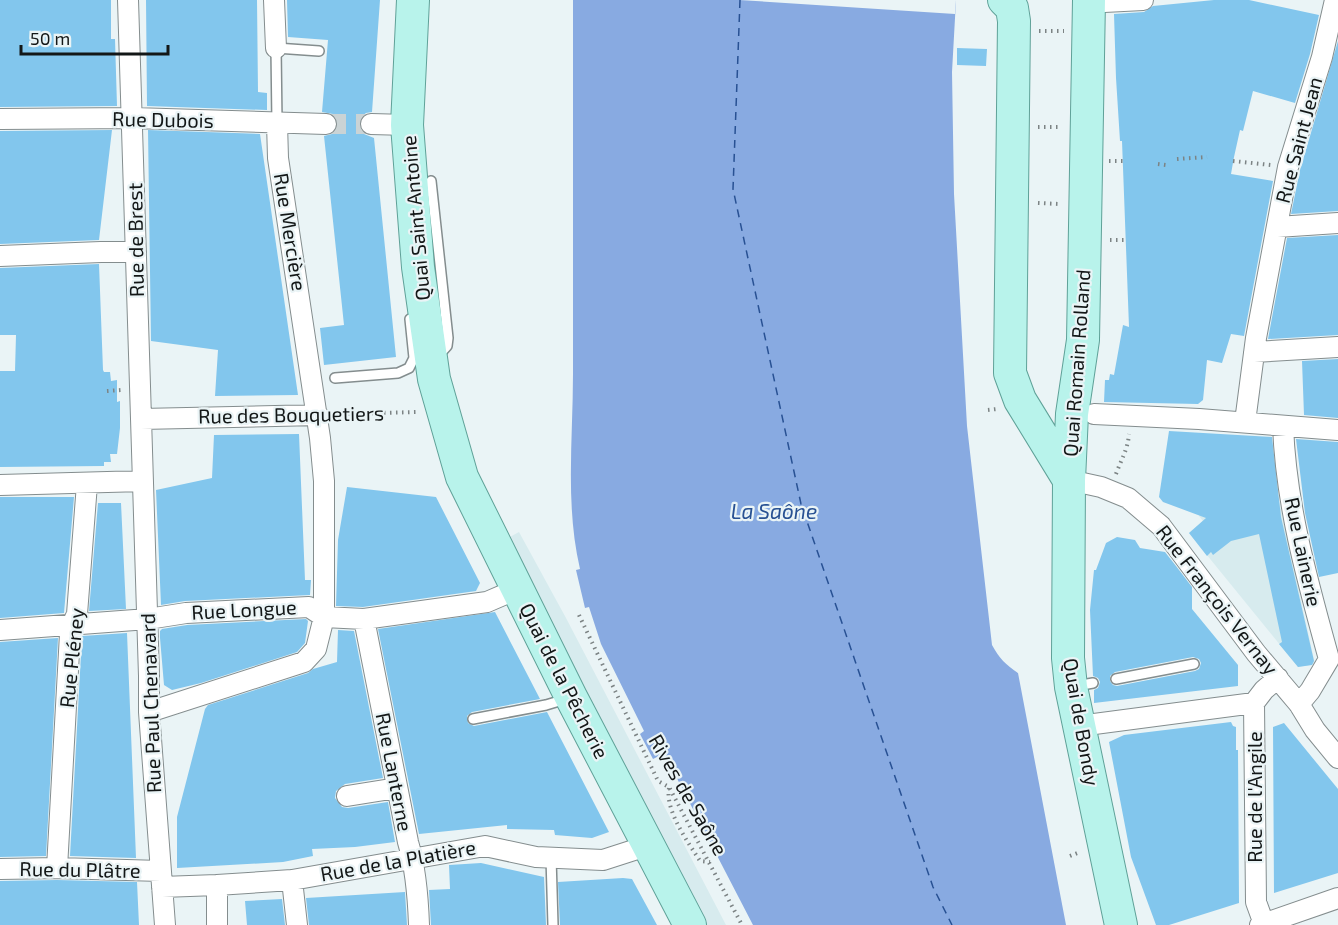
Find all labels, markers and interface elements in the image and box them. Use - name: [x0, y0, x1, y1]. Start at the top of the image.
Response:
- scale bar: [21, 18, 168, 56]
- text: 50 m: [30, 27, 70, 49]
- street label: Rue Saint Jean: [1270, 74, 1326, 205]
- street label: Rue Dubois: [112, 106, 214, 132]
- street label: Quai Saint Antoine: [396, 134, 434, 302]
- street label: Rue Mercière: [270, 171, 312, 292]
- street label: Rue de Brest: [122, 182, 148, 297]
- street label: Quai Romain Rolland: [1057, 268, 1095, 457]
- street label: Rue des Bouquetiers: [198, 400, 384, 428]
- street label: Rue Lainerie: [1281, 495, 1327, 609]
- water label: La Saône: [731, 498, 817, 523]
- street label: Rue François Vernay: [1151, 520, 1284, 680]
- street label: Rue Longue: [191, 594, 297, 624]
- street label: Quai de la Pêcherie: [515, 599, 615, 762]
- street label: Rue Pléney: [54, 606, 88, 709]
- street label: Rue Paul Chenavard: [135, 613, 165, 793]
- street label: Quai de Bondy: [1059, 656, 1105, 788]
- street label: Rue Lanterne: [372, 710, 418, 833]
- street label: Rives de Saône: [645, 730, 733, 859]
- street label: Rue de l'Angile: [1242, 731, 1266, 863]
- street label: Rue de la Platière: [318, 835, 477, 886]
- street label: Rue du Plâtre: [19, 856, 141, 882]

